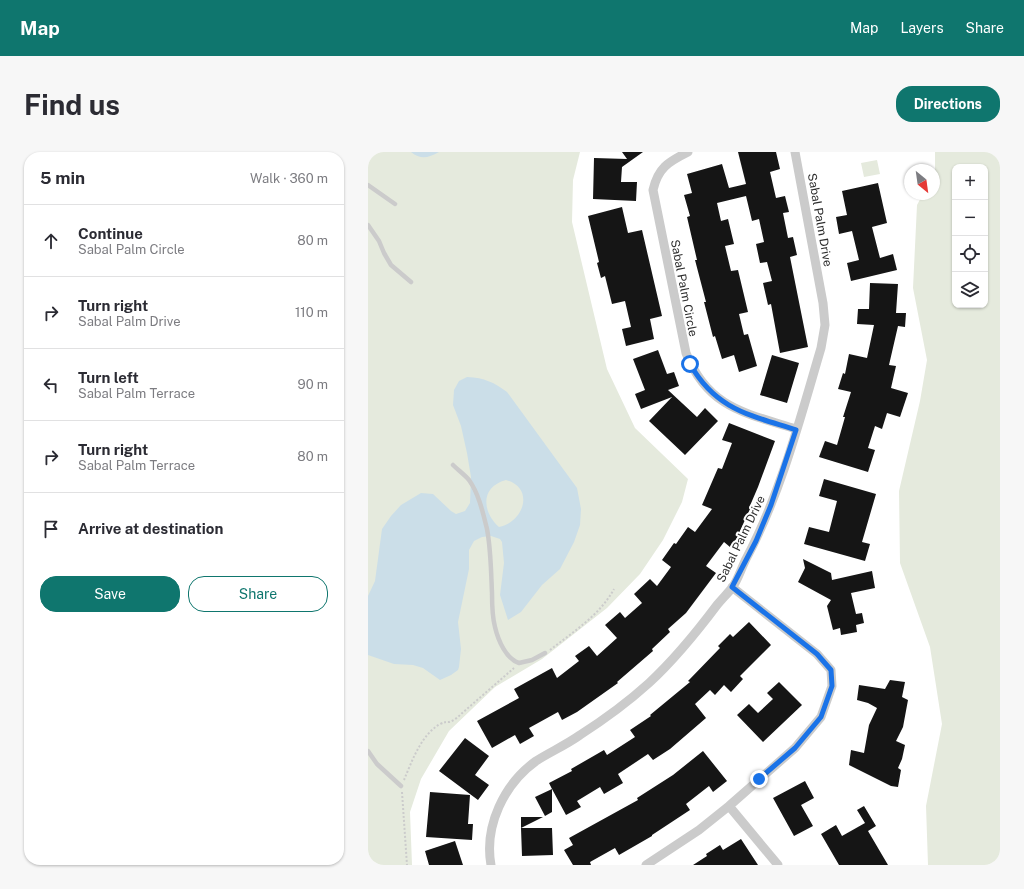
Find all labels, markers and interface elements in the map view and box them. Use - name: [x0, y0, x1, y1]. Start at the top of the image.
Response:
- text: Map: [20, 17, 60, 39]
- text: Map: [850, 20, 878, 36]
- text: Layers: [900, 20, 944, 36]
- text: Share: [966, 20, 1004, 36]
- button: Directions: [896, 86, 1000, 122]
- text: Find us: [24, 88, 120, 121]
- north arrow: [904, 164, 940, 200]
- map controls: [952, 164, 988, 308]
- button: +: [952, 164, 988, 200]
- text: 5 min: [40, 168, 85, 188]
- text: Walk · 360 m: [250, 171, 328, 186]
- street label: Sabal Palm Drive: [805, 172, 835, 268]
- button: −: [952, 200, 988, 236]
- text: Continue: [78, 225, 143, 242]
- icon: ahead: [40, 230, 62, 252]
- text: 80 m: [297, 233, 328, 248]
- button: locate: [952, 236, 988, 272]
- street label: Sabal Palm Circle: [668, 238, 700, 338]
- text: Sabal Palm Circle: [78, 242, 185, 257]
- button: layers: [952, 272, 988, 308]
- text: Turn right: [78, 297, 148, 314]
- icon: right: [40, 302, 62, 324]
- text: 110 m: [295, 305, 328, 320]
- text: Sabal Palm Drive: [78, 314, 181, 329]
- route start: [681, 355, 699, 373]
- text: Turn left: [78, 369, 139, 386]
- icon: left: [40, 374, 62, 396]
- text: 90 m: [298, 377, 328, 392]
- text: Sabal Palm Terrace: [78, 386, 195, 401]
- text: Turn right: [78, 441, 148, 458]
- icon: right: [40, 446, 62, 468]
- text: 80 m: [297, 449, 328, 464]
- text: Sabal Palm Terrace: [78, 458, 195, 473]
- street label: Sabal Palm Drive: [714, 493, 768, 585]
- icon: arrive: [40, 518, 62, 540]
- text: Arrive at destination: [78, 520, 223, 537]
- button: Save: [40, 576, 180, 612]
- button: Share: [188, 576, 328, 612]
- route end: [750, 770, 768, 788]

